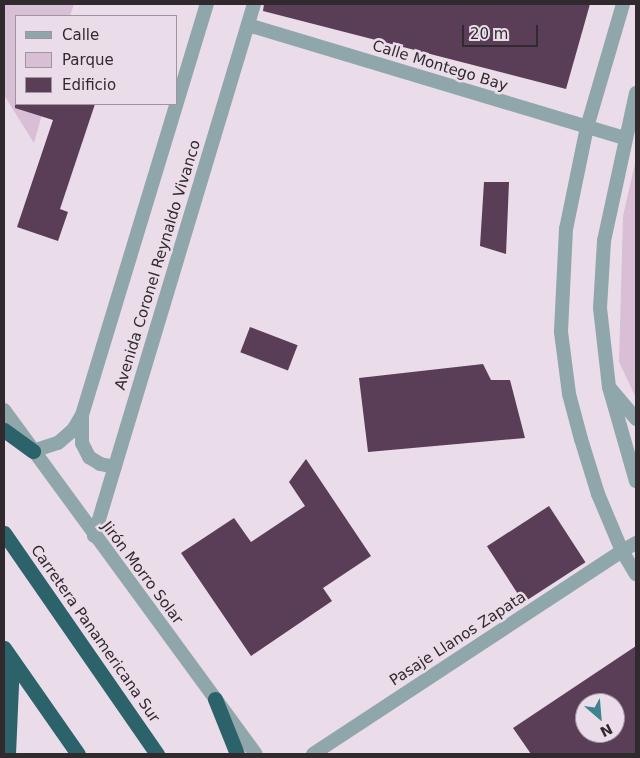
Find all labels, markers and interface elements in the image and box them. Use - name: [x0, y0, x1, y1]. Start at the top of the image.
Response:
- legend: [15, 15, 178, 105]
- scale bar: [465, 15, 541, 47]
- text: 20 m: [470, 25, 508, 43]
- text: Calle: [62, 26, 99, 44]
- street label: Calle Montego Bay: [370, 37, 510, 95]
- text: Parque: [62, 51, 114, 69]
- text: Edificio: [62, 76, 116, 94]
- street label: Avenida Coronel Reynaldo Vivanco: [111, 138, 205, 392]
- street label: Jirón Morro Solar: [98, 518, 186, 628]
- street label: Carretera Panamericana Sur: [27, 542, 163, 726]
- street label: Pasaje Llanos Zapata: [386, 588, 530, 690]
- north arrow: [575, 693, 625, 743]
- text: N: [598, 721, 615, 740]

